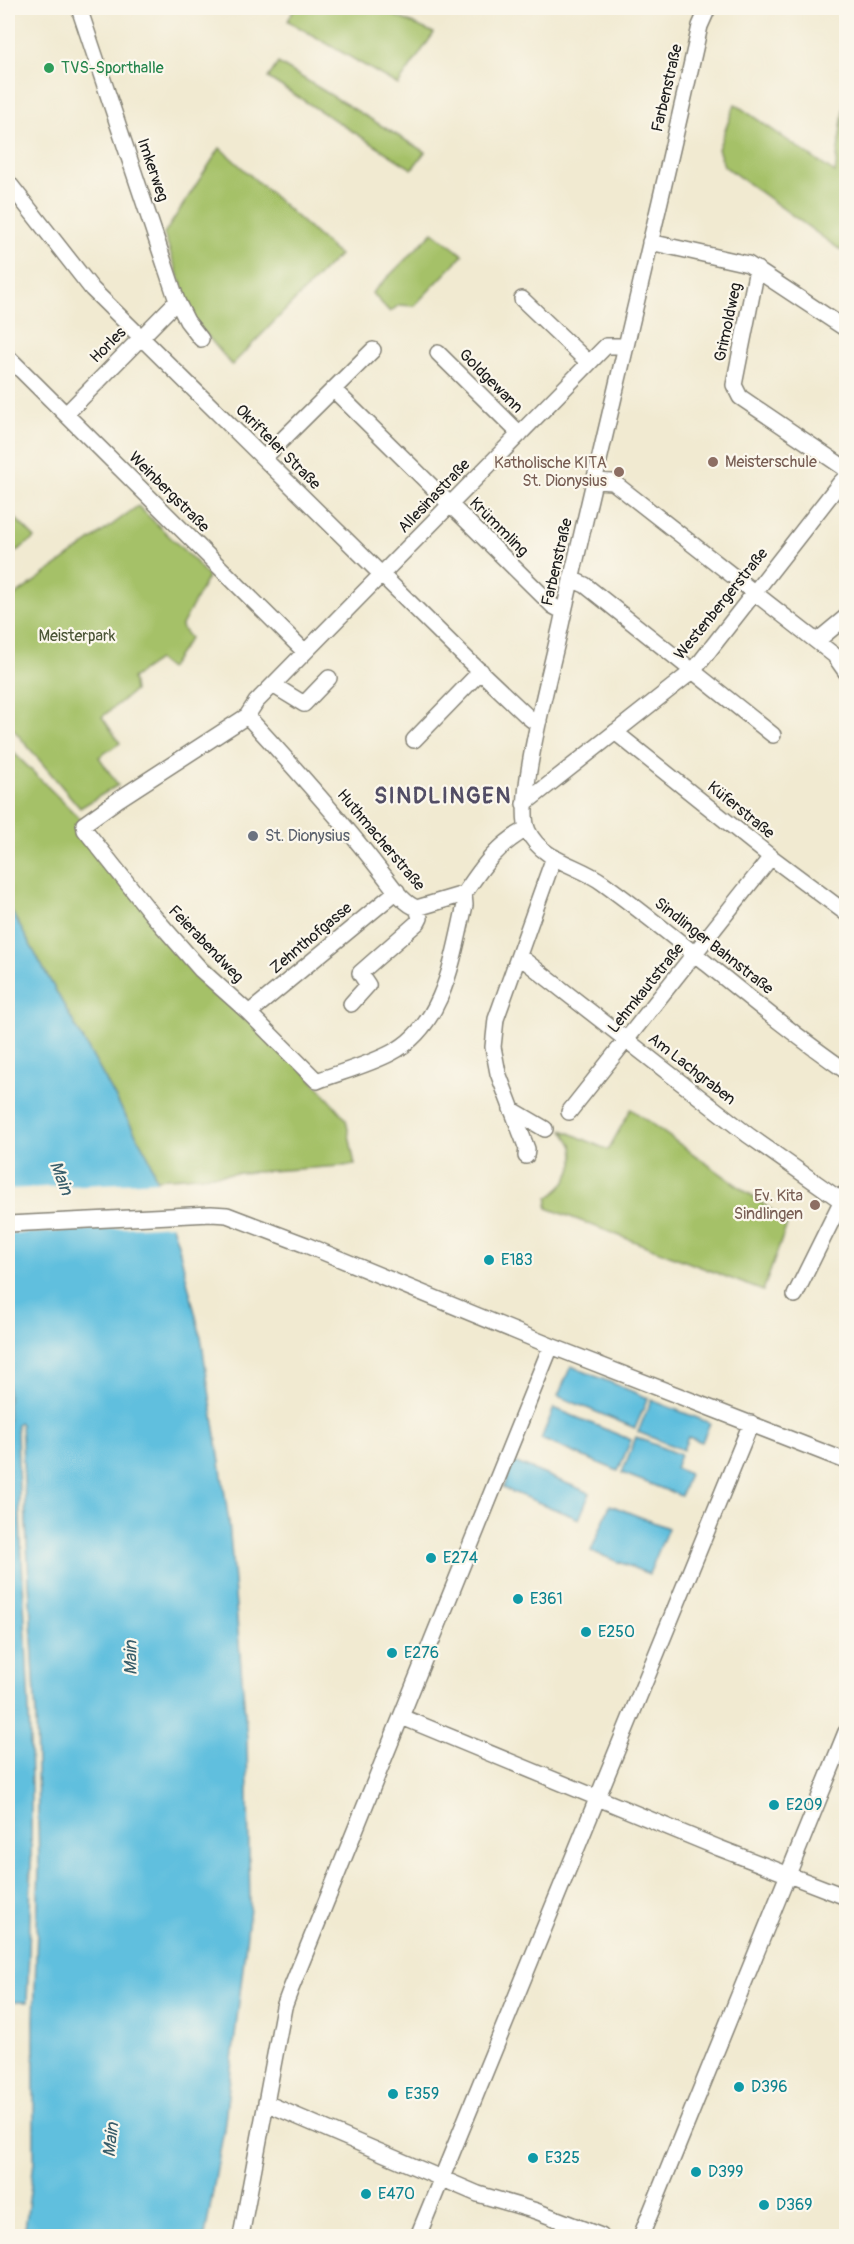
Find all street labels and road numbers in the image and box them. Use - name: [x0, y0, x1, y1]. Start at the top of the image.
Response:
- street label: Farbenstraße: [647, 42, 687, 134]
- street label: Imkerweg: [133, 136, 173, 204]
- street label: Grimoldweg: [710, 281, 746, 363]
- street label: Horles: [86, 323, 130, 367]
- street label: Goldgewann: [455, 345, 527, 417]
- street label: Okrifteler Straße: [231, 400, 325, 494]
- street label: Weinbergstraße: [124, 447, 214, 537]
- street label: Allesinastraße: [394, 455, 474, 537]
- street label: Krümmling: [465, 493, 533, 561]
- street label: Farbenstraße: [537, 516, 577, 608]
- street label: Westenbergerstraße: [670, 544, 772, 664]
- street label: Küferstraße: [703, 777, 779, 843]
- street label: Huthmacherstraße: [333, 785, 429, 895]
- street label: Sindlinger Bahnstraße: [650, 893, 778, 999]
- street label: Zehnthofgasse: [266, 898, 356, 978]
- street label: Feierabendweg: [164, 901, 248, 987]
- street label: Lehmkautstraße: [604, 939, 689, 1037]
- street label: Am Lachgraben: [644, 1029, 740, 1109]

